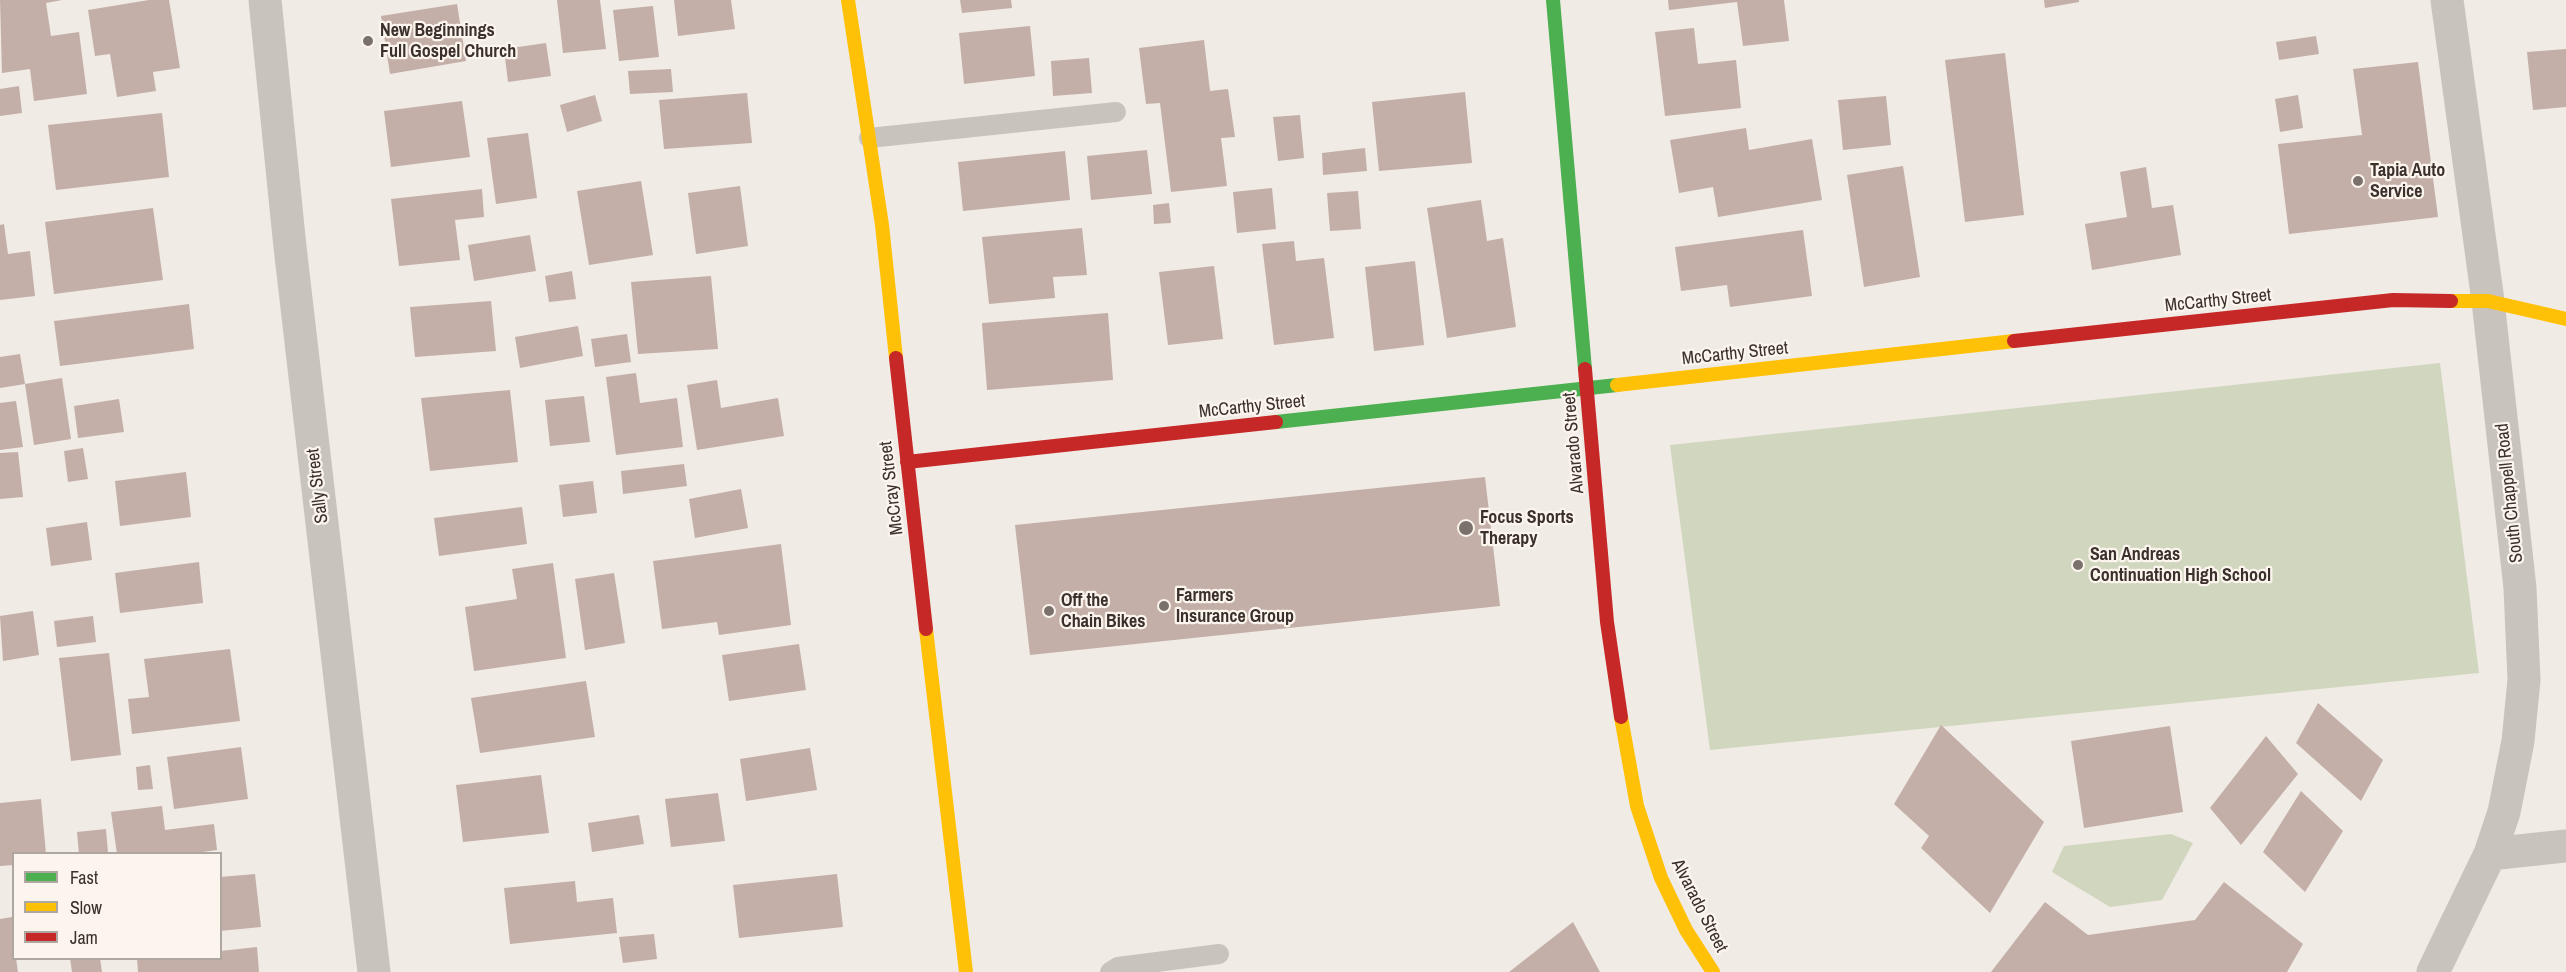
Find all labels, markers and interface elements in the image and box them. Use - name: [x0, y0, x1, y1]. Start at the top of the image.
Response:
- place label: New Beginnings Full Gospel Church: [380, 20, 516, 63]
- marker: New Beginnings Full Gospel Church: [361, 34, 375, 48]
- place label: Tapia Auto Service: [2370, 160, 2445, 202]
- marker: Tapia Auto Service: [2351, 174, 2365, 188]
- street label: McCarthy Street: [2164, 285, 2272, 317]
- street label: McCarthy Street: [1681, 338, 1789, 370]
- street label: McCarthy Street: [1198, 391, 1306, 423]
- street label: Alvarado Street: [1559, 391, 1589, 495]
- street label: South Chappell Road: [2492, 422, 2528, 564]
- street label: McCray Street: [876, 440, 908, 536]
- street label: Sally Street: [303, 447, 333, 525]
- place label: Focus Sports Therapy: [1480, 507, 1574, 550]
- marker: Focus Sports Therapy: [1457, 519, 1475, 537]
- place label: San Andreas Continuation High School: [2090, 544, 2271, 586]
- marker: San Andreas Continuation High School: [2071, 558, 2085, 572]
- place label: Farmers Insurance Group: [1176, 585, 1294, 628]
- place label: Off the Chain Bikes: [1061, 590, 1145, 632]
- marker: Farmers Insurance Group: [1157, 599, 1171, 613]
- marker: Off the Chain Bikes: [1042, 604, 1056, 618]
- legend: [12, 852, 222, 960]
- street label: Alvarado Street: [1666, 856, 1732, 956]
- text: Fast: [70, 865, 98, 890]
- text: Slow: [70, 895, 102, 920]
- text: Jam: [70, 925, 98, 950]

